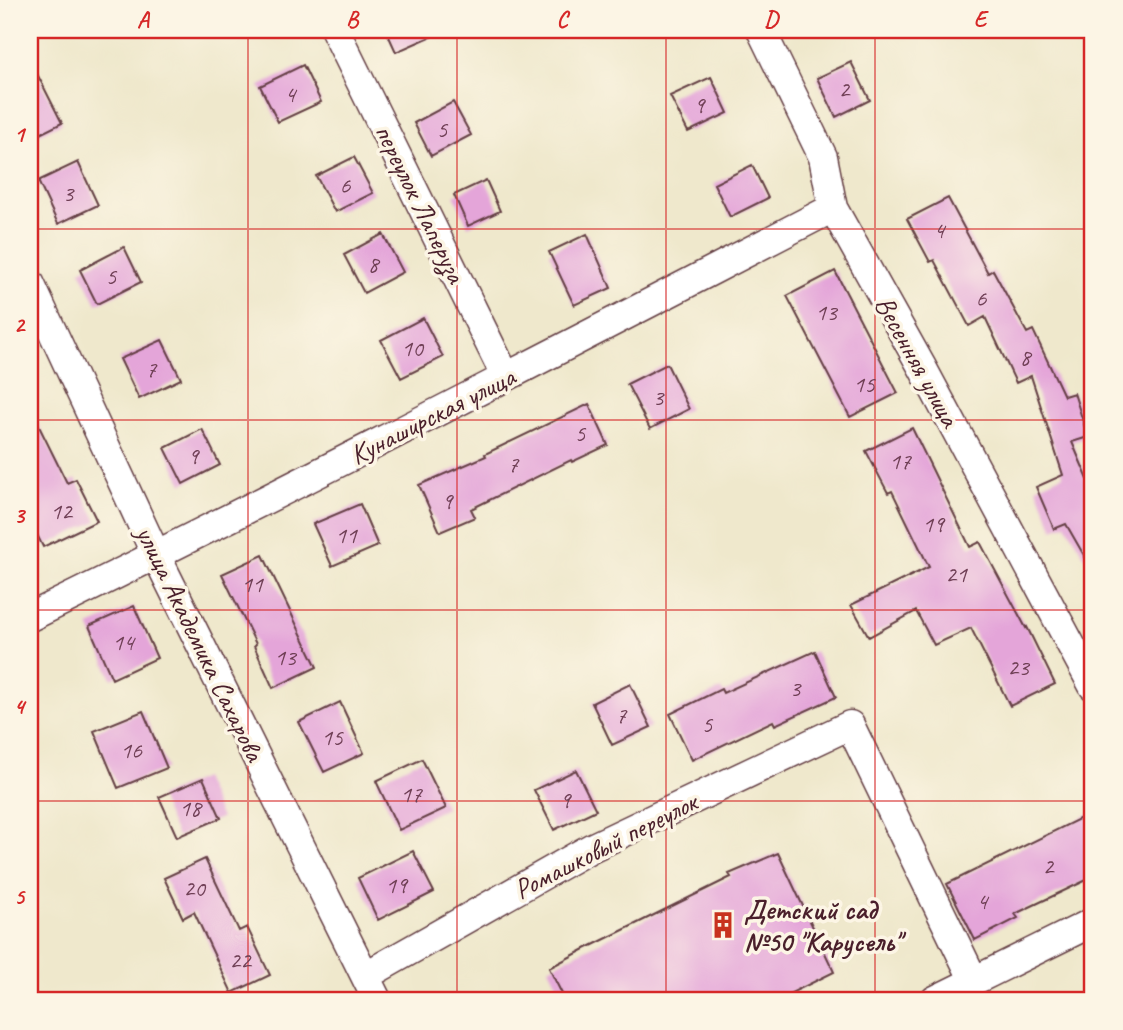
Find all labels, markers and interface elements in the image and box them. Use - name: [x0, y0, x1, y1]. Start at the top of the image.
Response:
- text: A: [137, 5, 151, 34]
- text: B: [346, 5, 360, 34]
- text: C: [557, 5, 571, 34]
- text: D: [764, 5, 780, 34]
- text: E: [974, 5, 990, 34]
- house number: 2: [839, 74, 852, 104]
- house number: 4: [285, 79, 298, 109]
- house number: 9: [694, 90, 707, 120]
- house number: 5: [437, 114, 449, 144]
- street label: переулок Лаперуза: [366, 118, 475, 290]
- text: 1: [14, 120, 27, 149]
- house number: 6: [340, 170, 352, 200]
- house number: 3: [63, 178, 76, 208]
- house number: 4: [934, 215, 947, 245]
- house number: 8: [368, 249, 381, 279]
- house number: 5: [106, 261, 118, 291]
- house number: 6: [976, 283, 988, 313]
- street label: Весенняя улица: [867, 290, 969, 434]
- house number: 13: [815, 297, 839, 327]
- text: 2: [14, 310, 27, 339]
- house number: 10: [401, 333, 425, 363]
- house number: 8: [1020, 342, 1033, 372]
- house number: 7: [146, 354, 158, 384]
- street label: Кунаширская улица: [344, 358, 522, 472]
- house number: 15: [853, 369, 876, 399]
- house number: 3: [653, 382, 666, 412]
- house number: 5: [575, 418, 587, 448]
- house number: 9: [188, 441, 201, 471]
- house number: 17: [889, 446, 912, 476]
- house number: 7: [508, 449, 520, 479]
- house number: 9: [442, 486, 455, 516]
- house number: 12: [50, 496, 74, 526]
- text: 3: [14, 501, 27, 530]
- house number: 19: [922, 509, 946, 539]
- street label: улица Академика Сахарова: [128, 518, 273, 768]
- house number: 11: [335, 520, 358, 550]
- house number: 21: [945, 559, 968, 589]
- house number: 11: [241, 569, 264, 599]
- house number: 14: [112, 627, 136, 657]
- house number: 13: [274, 642, 298, 672]
- house number: 23: [1007, 652, 1031, 682]
- house number: 3: [790, 673, 803, 703]
- text: 4: [14, 692, 27, 721]
- house number: 7: [616, 700, 628, 730]
- house number: 5: [702, 709, 714, 739]
- house number: 15: [321, 722, 344, 752]
- house number: 16: [120, 735, 143, 765]
- house number: 17: [400, 779, 423, 809]
- street label: Ромашковый переулок: [508, 783, 705, 907]
- house number: 9: [560, 785, 573, 815]
- house number: 18: [179, 793, 203, 823]
- house number: 2: [1043, 851, 1056, 881]
- house number: 19: [385, 870, 409, 900]
- house number: 20: [183, 873, 207, 903]
- text: 5: [14, 882, 26, 911]
- house number: 4: [977, 886, 990, 916]
- place label: Детский сад №50 "Карусель": [744, 892, 907, 960]
- building icon: Детский сад №50 "Карусель": [708, 910, 738, 940]
- house number: 22: [229, 945, 253, 975]

